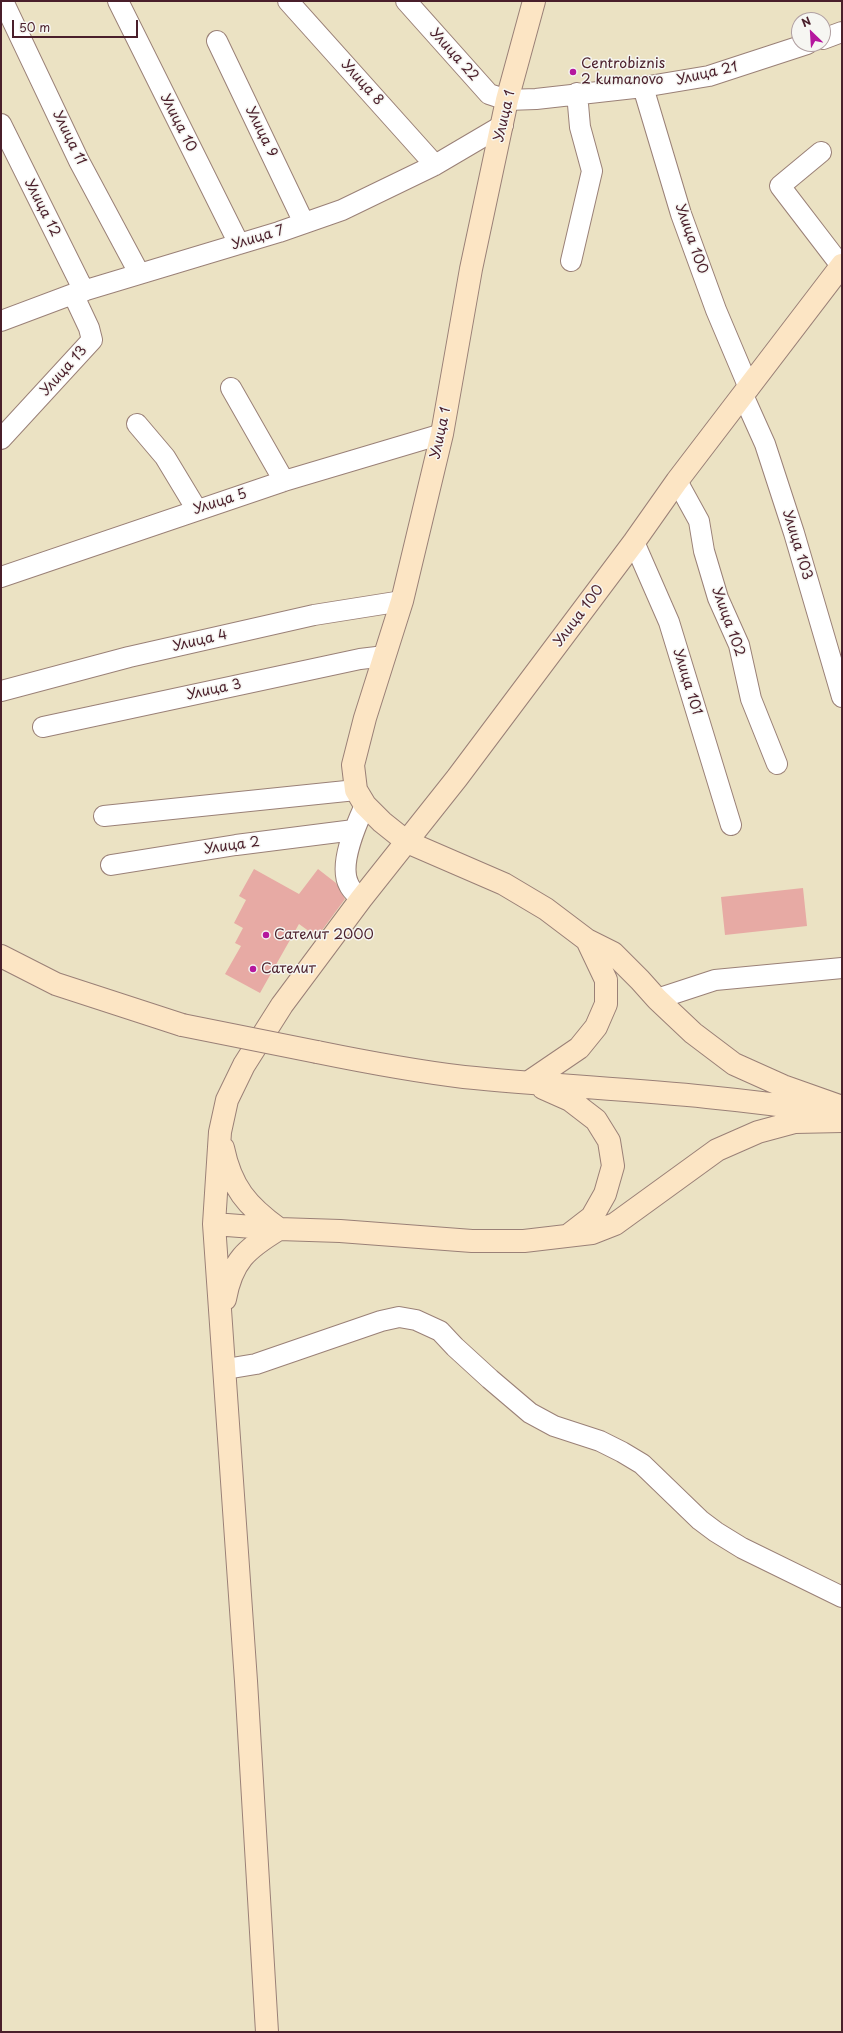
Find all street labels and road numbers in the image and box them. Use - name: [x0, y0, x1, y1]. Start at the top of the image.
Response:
- street label: Улица 22: [426, 25, 482, 85]
- street label: Улица 8: [337, 57, 387, 109]
- street label: Улица 21: [675, 59, 739, 89]
- street label: Улица 1: [491, 88, 519, 144]
- street label: Улица 10: [156, 91, 200, 155]
- street label: Улица 9: [242, 104, 280, 160]
- street label: Улица 11: [49, 108, 89, 168]
- street label: Улица 12: [20, 176, 64, 240]
- street label: Улица 100: [671, 202, 711, 276]
- street label: Улица 7: [230, 222, 286, 254]
- street label: Улица 13: [37, 342, 91, 400]
- street label: Улица 1: [427, 406, 455, 460]
- street label: Улица 5: [191, 485, 249, 519]
- street label: Улица 103: [778, 508, 816, 582]
- street label: Улица 100: [550, 582, 608, 650]
- street label: Улица 102: [708, 585, 748, 659]
- street label: Улица 4: [171, 627, 229, 655]
- street label: Улица 101: [669, 647, 705, 717]
- street label: Улица 3: [185, 676, 243, 704]
- street label: Улица 2: [203, 834, 261, 858]

